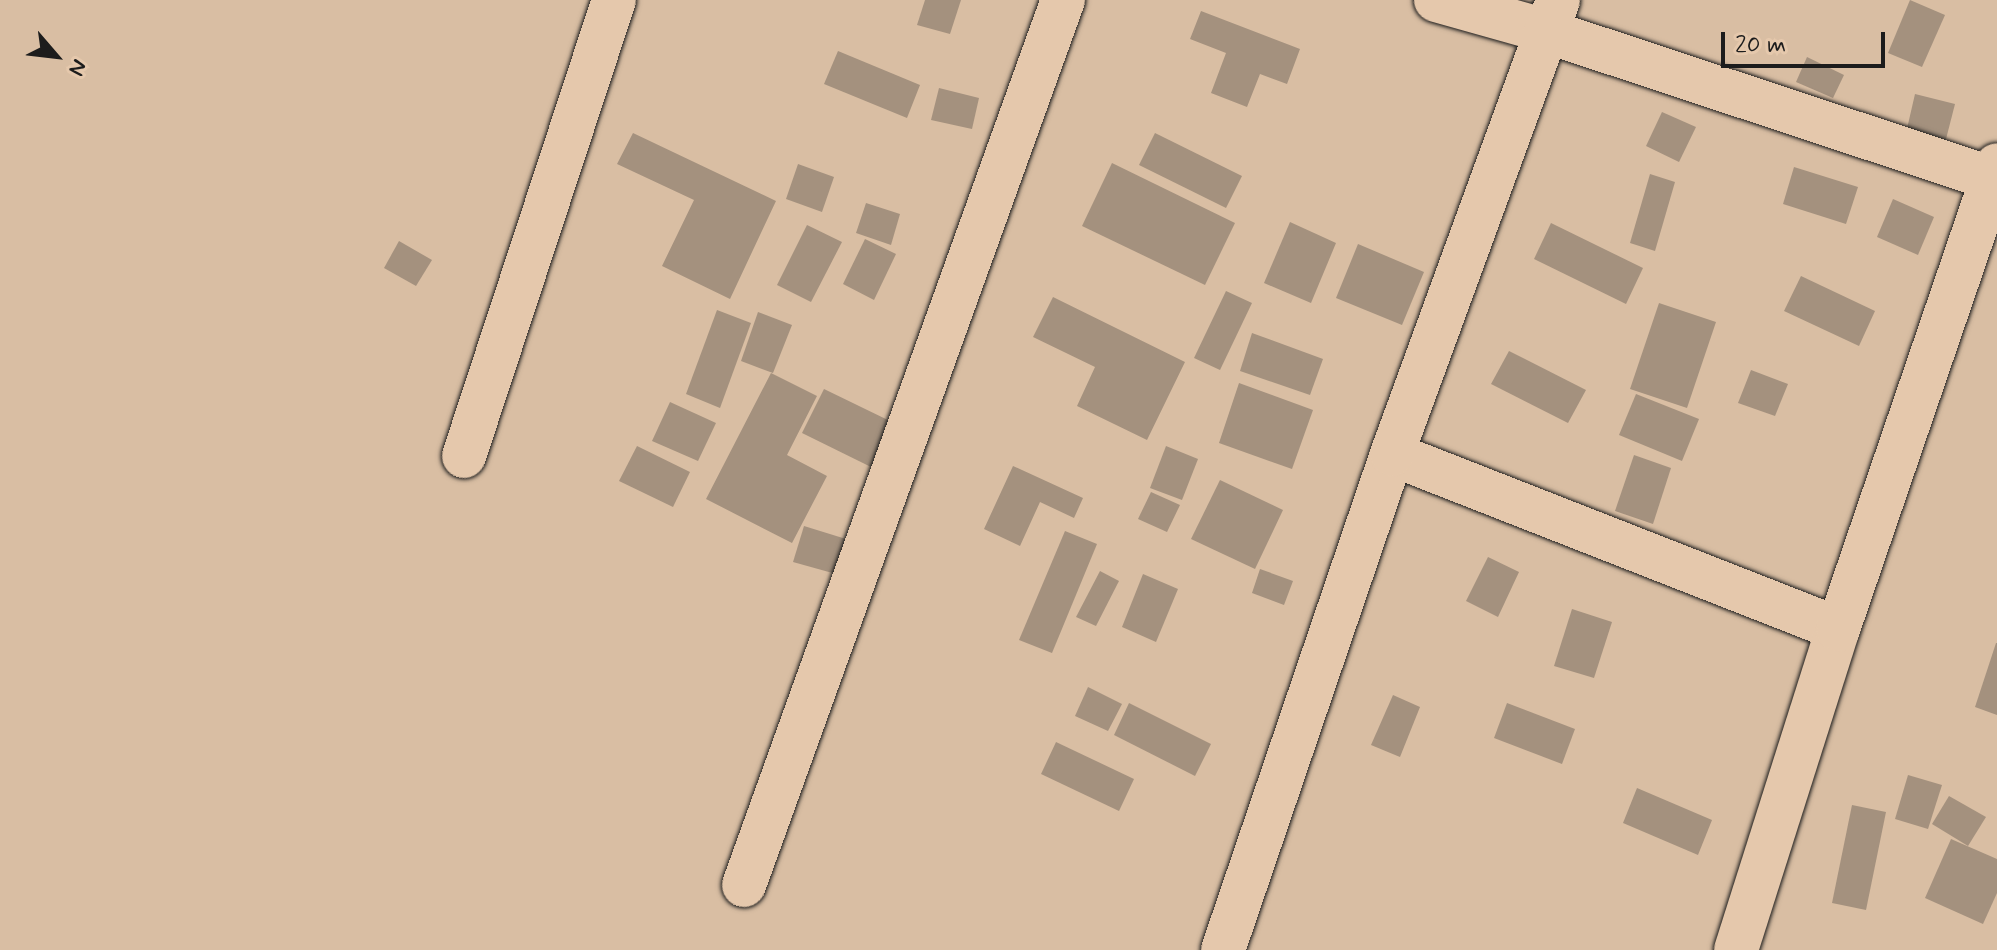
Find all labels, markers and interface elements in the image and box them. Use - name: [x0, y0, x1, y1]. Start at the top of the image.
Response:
- north arrow: [16, 16, 96, 96]
- scale bar: [1725, 16, 1889, 66]
- text: 20 m: [1735, 30, 1786, 61]
- text: N: [61, 54, 93, 80]

